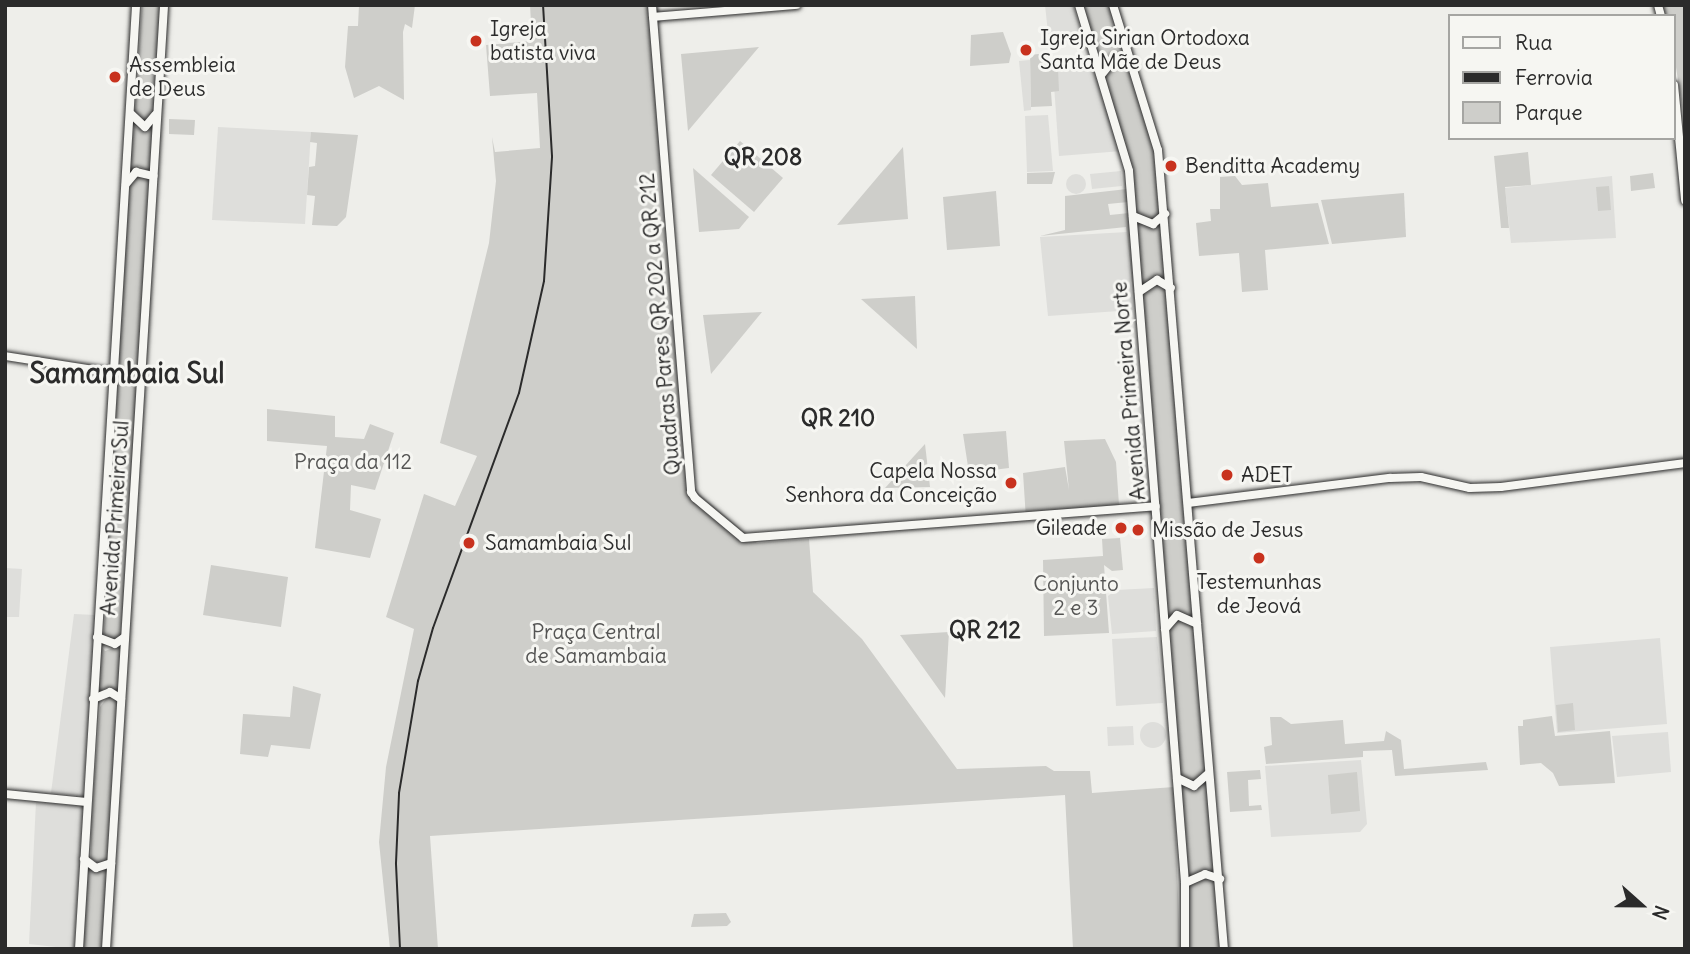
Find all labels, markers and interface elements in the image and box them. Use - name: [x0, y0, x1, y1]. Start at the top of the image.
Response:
- legend: [1448, 14, 1676, 140]
- place label: Igreja batista viva: [490, 16, 596, 66]
- place label: Igreja Sirian Ortodoxa Santa Mãe de Deus: [1040, 25, 1250, 75]
- text: Rua: [1515, 29, 1552, 56]
- marker: Igreja batista viva: [468, 33, 484, 49]
- marker: Igreja Sirian Ortodoxa Santa Mãe de Deus: [1018, 42, 1034, 58]
- place label: Assembleia de Deus: [129, 52, 236, 102]
- text: Ferrovia: [1515, 64, 1593, 91]
- marker: Assembleia de Deus: [107, 69, 123, 85]
- text: Parque: [1515, 99, 1583, 126]
- district label: QR 208: [724, 143, 802, 171]
- place label: Benditta Academy: [1185, 153, 1360, 179]
- marker: Benditta Academy: [1163, 158, 1179, 174]
- street label: Quadras Pares QR 202 a QR 212: [634, 172, 686, 476]
- street label: Avenida Primeira Norte: [1107, 281, 1151, 501]
- district label: Samambaia Sul: [29, 356, 225, 390]
- district label: QR 210: [801, 404, 875, 432]
- street label: Avenida Primeira Sul: [96, 420, 134, 616]
- park label: Praça da 112: [294, 449, 412, 475]
- place label: Capela Nossa Senhora da Conceição: [785, 458, 997, 508]
- place label: ADET: [1241, 462, 1293, 488]
- marker: ADET: [1219, 467, 1235, 483]
- marker: Capela Nossa Senhora da Conceição: [1003, 475, 1019, 491]
- place label: Gileade: [1036, 515, 1107, 541]
- place label: Missão de Jesus: [1152, 517, 1303, 543]
- marker: Gileade: [1113, 520, 1129, 536]
- marker: Missão de Jesus: [1130, 522, 1146, 538]
- place label: Samambaia Sul: [485, 530, 631, 556]
- marker: Samambaia Sul: [459, 533, 479, 553]
- marker: Testemunhas de Jeová: [1251, 550, 1267, 566]
- place label: Testemunhas de Jeová: [1197, 569, 1321, 619]
- park label: Conjunto 2 e 3: [1033, 571, 1119, 621]
- district label: QR 212: [949, 616, 1021, 644]
- park label: Praça Central de Samambaia: [525, 619, 667, 669]
- north arrow: [1606, 870, 1676, 940]
- text: N: [1647, 902, 1674, 923]

